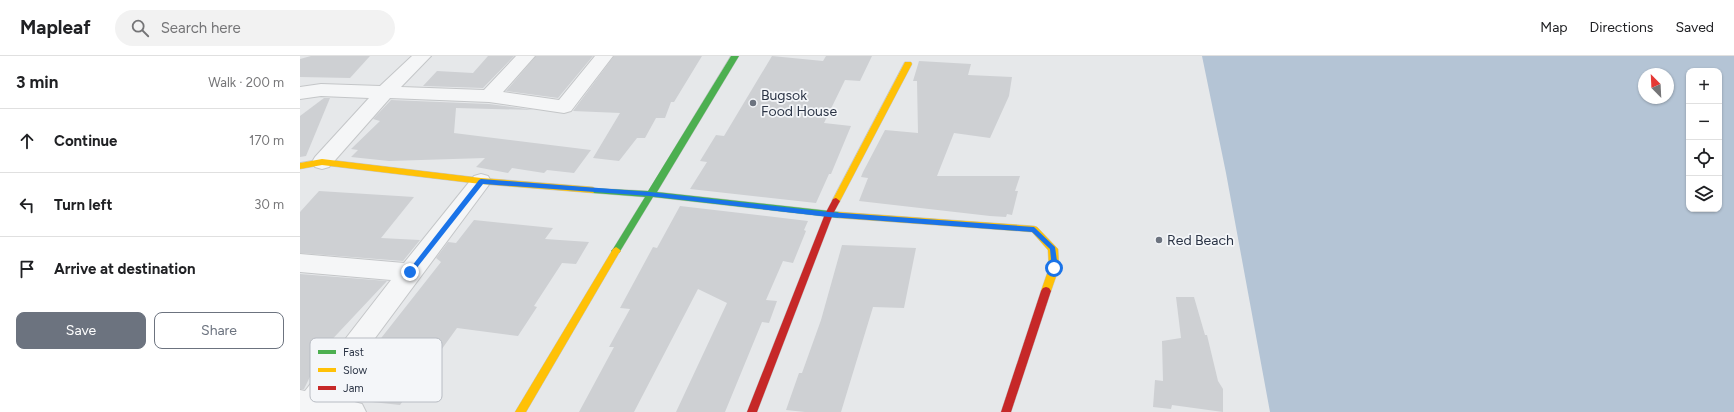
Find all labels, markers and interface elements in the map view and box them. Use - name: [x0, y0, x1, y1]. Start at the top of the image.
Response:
- search box: [115, 10, 395, 46]
- text: Mapleaf: [20, 16, 91, 39]
- icon: search: [129, 17, 151, 39]
- text: Search here: [161, 19, 241, 37]
- text: Map: [1540, 19, 1568, 36]
- text: Directions: [1590, 19, 1653, 36]
- text: Saved: [1675, 19, 1714, 36]
- north arrow: [1638, 68, 1674, 104]
- map controls: [1686, 68, 1722, 212]
- button: +: [1686, 68, 1722, 104]
- text: 3 min: [16, 72, 58, 92]
- text: Walk · 200 m: [208, 75, 284, 90]
- place label: Bugsok Food House: [761, 87, 837, 120]
- marker: Bugsok Food House: [748, 98, 758, 108]
- button: −: [1686, 104, 1722, 140]
- icon: ahead: [16, 130, 38, 152]
- text: Continue: [54, 132, 117, 150]
- text: 170 m: [249, 133, 284, 148]
- button: locate: [1686, 140, 1722, 176]
- button: layers: [1686, 176, 1722, 212]
- icon: left: [16, 194, 38, 216]
- text: Turn left: [54, 196, 112, 214]
- text: 30 m: [254, 197, 284, 212]
- place label: Red Beach: [1167, 232, 1234, 249]
- marker: Red Beach: [1154, 235, 1164, 245]
- icon: arrive: [16, 258, 38, 280]
- route start: [1045, 259, 1063, 277]
- text: Arrive at destination: [54, 260, 195, 278]
- route end: [401, 263, 419, 281]
- button: Save: [16, 312, 146, 349]
- button: Share: [154, 312, 284, 349]
- legend: [310, 338, 442, 402]
- text: Fast: [343, 346, 364, 359]
- text: Slow: [343, 364, 367, 377]
- text: Jam: [343, 382, 364, 395]

